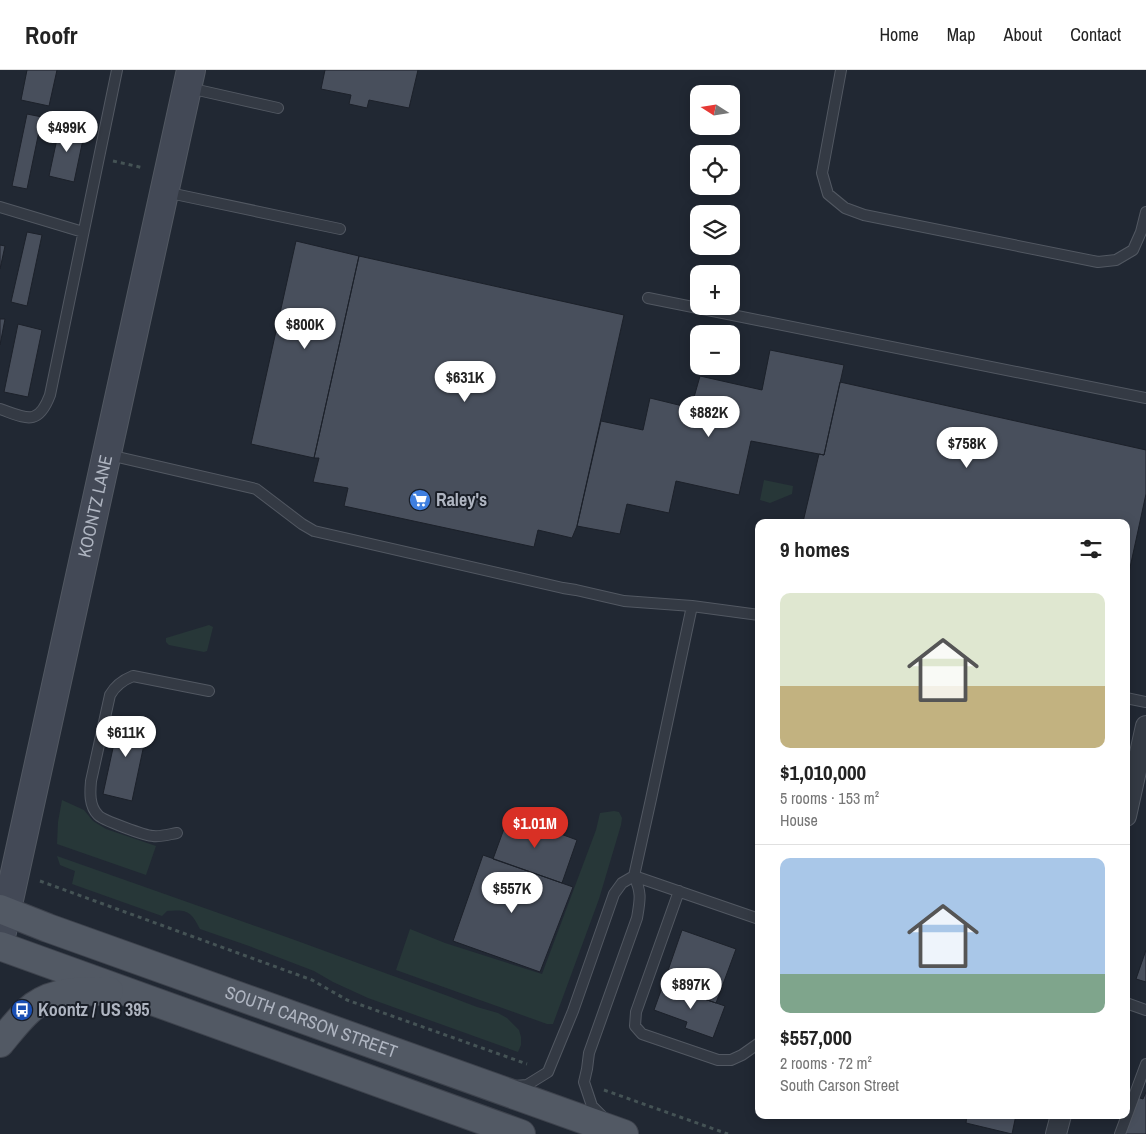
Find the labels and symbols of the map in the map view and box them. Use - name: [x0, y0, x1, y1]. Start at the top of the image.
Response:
- north arrow: [690, 85, 740, 135]
- pin: $499K: [32, 111, 102, 153]
- pin: $800K: [270, 308, 340, 350]
- pin: $631K: [430, 360, 500, 403]
- pin: $882K: [674, 396, 744, 438]
- pin: $758K: [932, 426, 1002, 469]
- street label: KOONTZ LANE: [71, 453, 118, 560]
- place label: Raley's: [436, 487, 487, 512]
- supermarket icon: Raley's: [408, 488, 432, 512]
- pin: $611K: [91, 716, 161, 758]
- pin: $1.01M: [494, 806, 576, 849]
- pin: $557K: [477, 872, 547, 914]
- pin: $897K: [656, 968, 726, 1010]
- street label: SOUTH CARSON STREET: [222, 979, 401, 1064]
- place label: Koontz / US 395: [38, 997, 150, 1022]
- bus stop icon: Koontz / US 395: [10, 998, 34, 1022]

